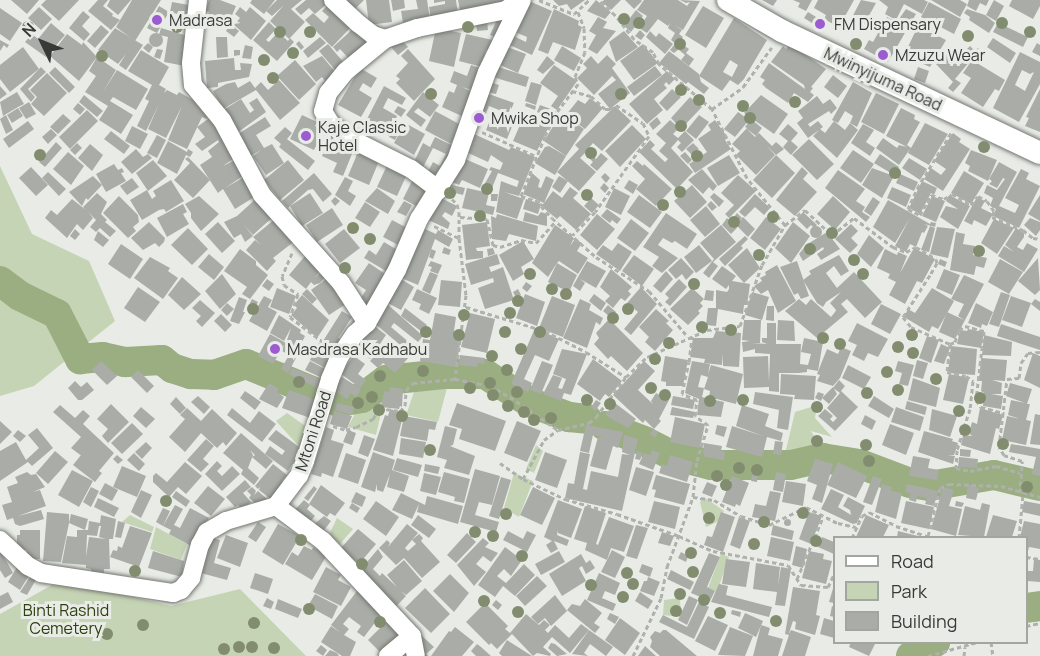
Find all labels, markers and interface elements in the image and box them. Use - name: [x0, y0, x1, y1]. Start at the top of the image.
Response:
- place label: Madrasa: [169, 10, 232, 30]
- north arrow: [12, 12, 72, 72]
- marker: Madrasa: [150, 13, 164, 27]
- place label: FM Dispensary: [834, 14, 941, 34]
- marker: FM Dispensary: [811, 15, 829, 33]
- text: N: [17, 18, 41, 41]
- street label: Mwinyijuma Road: [821, 43, 945, 115]
- place label: Mzuzu Wear: [895, 45, 985, 65]
- marker: Mzuzu Wear: [876, 48, 890, 62]
- place label: Mwika Shop: [491, 108, 579, 128]
- marker: Mwika Shop: [472, 111, 486, 125]
- place label: Kaje Classic Hotel: [318, 117, 406, 155]
- marker: Kaje Classic Hotel: [299, 129, 313, 143]
- place label: Masdrasa Kadhabu: [287, 339, 427, 359]
- marker: Masdrasa Kadhabu: [268, 342, 282, 356]
- street label: Mtoni Road: [291, 388, 335, 474]
- legend: [833, 536, 1028, 644]
- text: Road: [891, 549, 934, 573]
- text: Park: [891, 579, 927, 603]
- park label: Binti Rashid Cemetery: [23, 600, 109, 638]
- text: Building: [891, 609, 957, 633]

